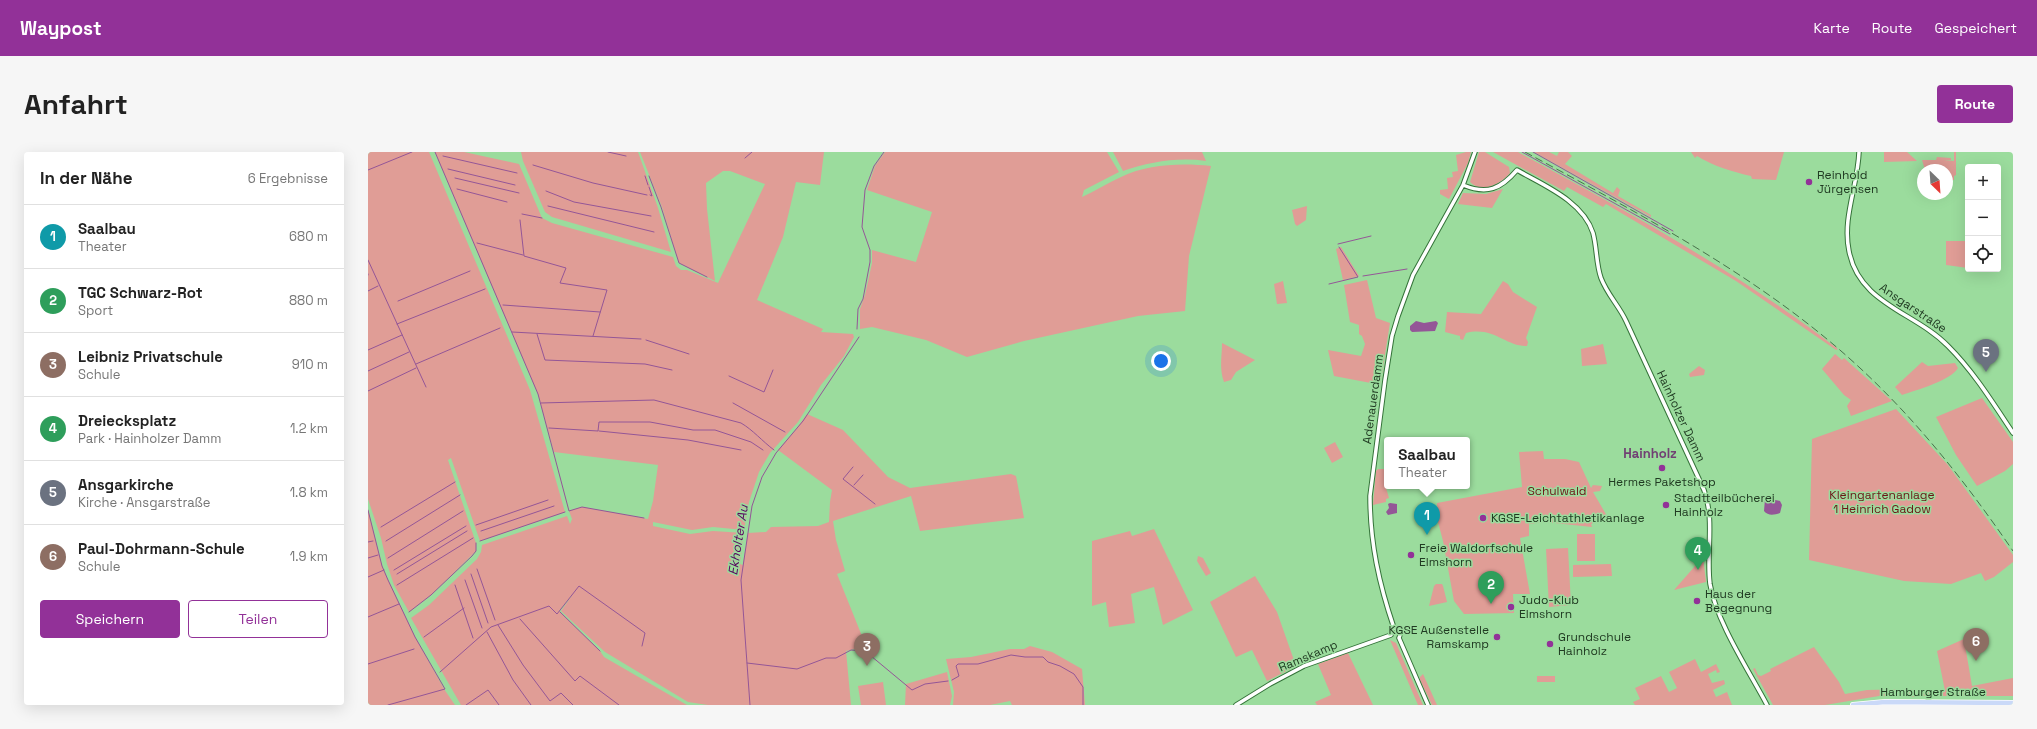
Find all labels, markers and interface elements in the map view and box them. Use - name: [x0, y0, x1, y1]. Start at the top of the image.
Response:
- text: Waypost: [20, 16, 102, 41]
- text: Karte: [1814, 19, 1850, 37]
- text: Route: [1872, 19, 1912, 37]
- text: Gespeichert: [1934, 19, 2017, 37]
- button: Route: [1937, 85, 2013, 123]
- text: Anfahrt: [24, 86, 128, 122]
- north arrow: [1917, 164, 1953, 200]
- map controls: [1965, 164, 2001, 272]
- button: +: [1965, 164, 2001, 200]
- text: In der Nähe: [40, 167, 132, 189]
- place label: Reinhold Jürgensen: [1817, 167, 1878, 197]
- text: 6 Ergebnisse: [248, 170, 328, 187]
- marker: Reinhold Jürgensen: [1804, 177, 1814, 187]
- button: −: [1965, 200, 2001, 236]
- text: Saalbau: [78, 219, 136, 238]
- text: 1: [50, 228, 56, 245]
- text: 680 m: [289, 228, 328, 245]
- button: locate: [1965, 236, 2001, 272]
- text: Theater: [78, 238, 127, 255]
- street label: Ansgarstraße: [1876, 280, 1950, 336]
- text: TGC Schwarz-Rot: [78, 283, 202, 302]
- text: 2: [49, 292, 57, 309]
- text: 880 m: [289, 292, 328, 309]
- text: Sport: [78, 302, 113, 319]
- pin: 5: [1973, 339, 1999, 372]
- text: Leibniz Privatschule: [78, 347, 223, 366]
- your location: [1151, 351, 1171, 371]
- street label: Adenauerdamm: [1359, 353, 1387, 445]
- text: 3: [49, 356, 57, 373]
- text: 910 m: [292, 356, 328, 373]
- text: Schule: [78, 366, 120, 383]
- street label: Hainholzer Damm: [1653, 368, 1709, 464]
- text: Dreiecksplatz: [78, 411, 176, 430]
- text: 4: [49, 420, 57, 437]
- text: 1.2 km: [290, 420, 328, 437]
- text: Park · Hainholzer Damm: [78, 430, 221, 447]
- popup: [1384, 437, 1470, 489]
- text: Saalbau: [1398, 445, 1456, 464]
- district label: Hainholz: [1623, 445, 1677, 462]
- marker: Hermes Paketshop: [1657, 463, 1667, 473]
- text: Theater: [1398, 464, 1447, 481]
- place label: Hermes Paketshop: [1608, 474, 1716, 490]
- text: Ansgarkirche: [78, 475, 174, 494]
- park label: Schulwald: [1527, 483, 1587, 499]
- text: 5: [49, 484, 57, 501]
- text: 1.8 km: [290, 484, 328, 501]
- park label: Kleingartenanlage 1 Heinrich Gadow: [1829, 487, 1935, 517]
- place label: Stadtteilbücherei Hainholz: [1674, 490, 1775, 520]
- text: Kirche · Ansgarstraße: [78, 494, 210, 511]
- marker: Stadtteilbücherei Hainholz: [1661, 500, 1671, 510]
- pin: 1: [1414, 502, 1440, 535]
- water label: Ekholter Au: [724, 503, 752, 576]
- place label: KGSE-Leichtathletikanlage: [1491, 510, 1645, 526]
- marker: KGSE-Leichtathletikanlage: [1478, 513, 1488, 523]
- pin: 4: [1685, 537, 1711, 570]
- text: Paul-Dohrmann-Schule: [78, 539, 245, 558]
- place label: Freie Waldorfschule Elmshorn: [1419, 540, 1533, 570]
- text: 6: [49, 548, 57, 565]
- text: 1.9 km: [290, 548, 328, 565]
- marker: Freie Waldorfschule Elmshorn: [1406, 550, 1416, 560]
- text: Schule: [78, 558, 120, 575]
- pin: 2: [1478, 571, 1504, 604]
- place label: Haus der Begegnung: [1705, 586, 1772, 616]
- place label: Judo-Klub Elmshorn: [1519, 592, 1579, 622]
- marker: Haus der Begegnung: [1692, 596, 1702, 606]
- button: Speichern: [40, 600, 180, 638]
- button: Teilen: [188, 600, 328, 638]
- marker: Judo-Klub Elmshorn: [1506, 602, 1516, 612]
- place label: KGSE Außenstelle Ramskamp: [1389, 622, 1489, 652]
- pin: 6: [1963, 628, 1989, 661]
- place label: Grundschule Hainholz: [1558, 629, 1631, 659]
- marker: KGSE Außenstelle Ramskamp: [1492, 632, 1502, 642]
- pin: 3: [854, 633, 880, 666]
- street label: Ramskamp: [1276, 636, 1340, 676]
- marker: Grundschule Hainholz: [1545, 639, 1555, 649]
- street label: Hamburger Straße: [1880, 684, 1986, 700]

